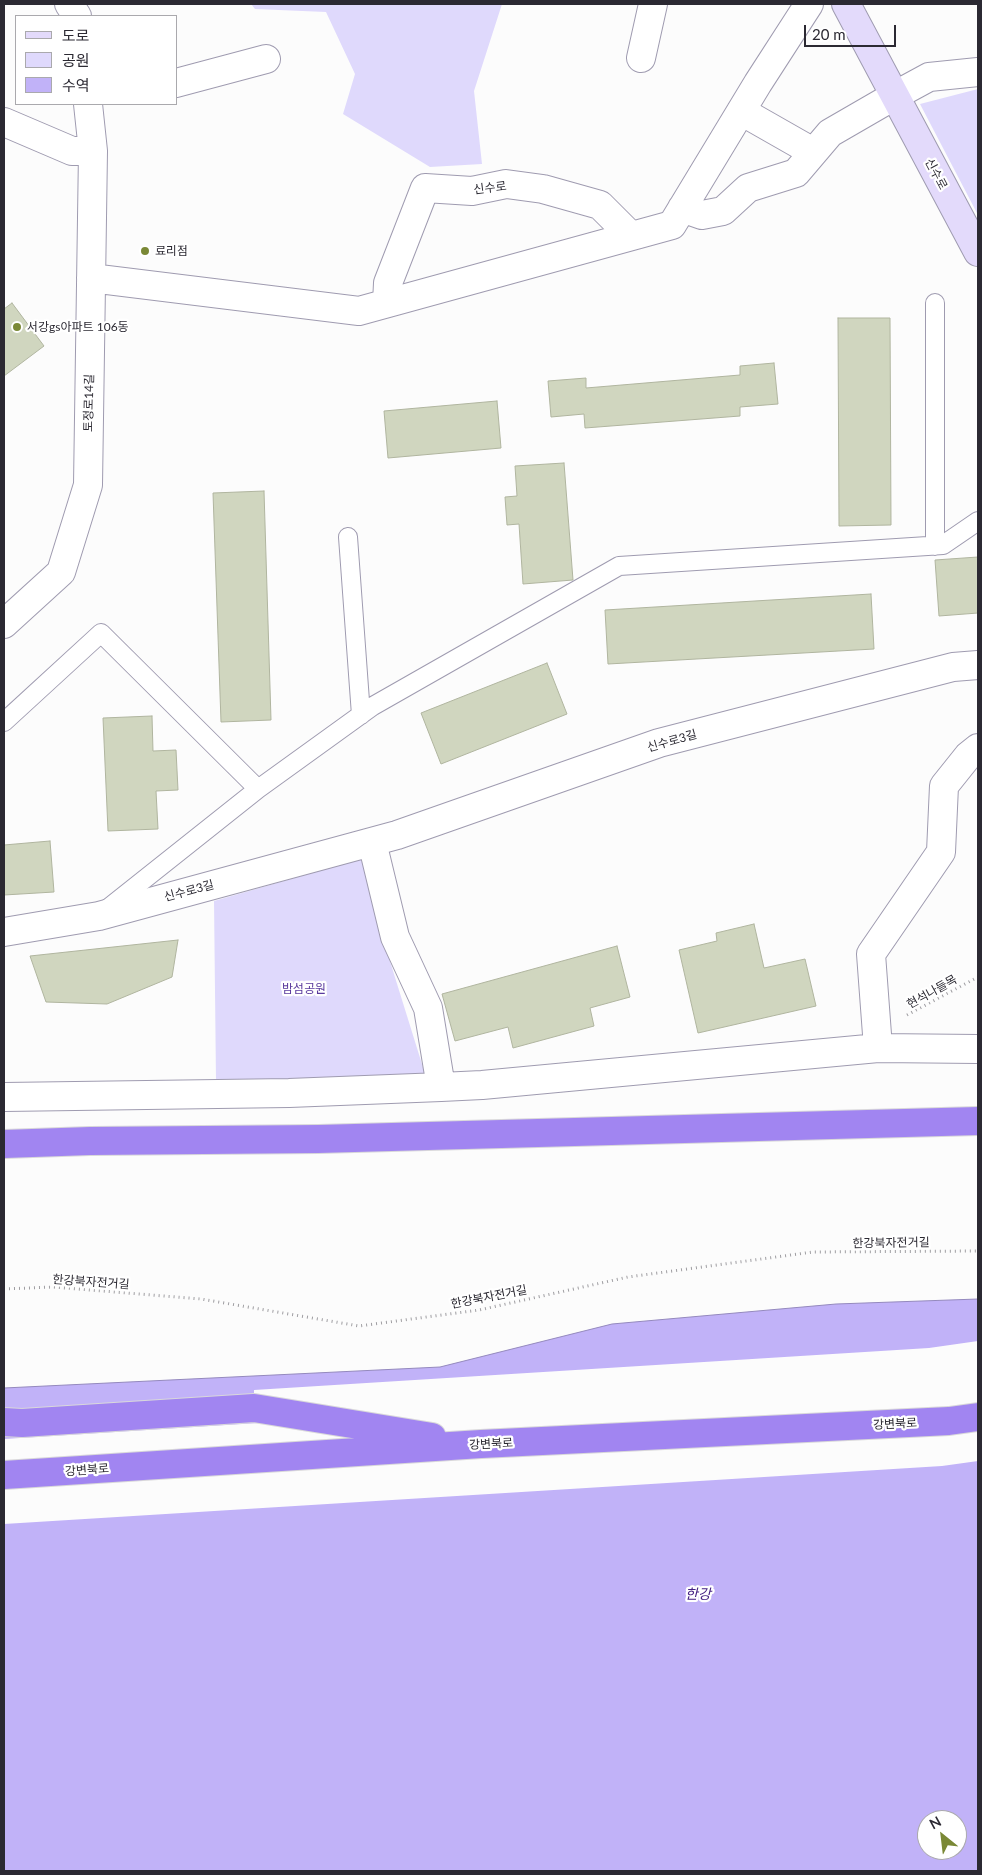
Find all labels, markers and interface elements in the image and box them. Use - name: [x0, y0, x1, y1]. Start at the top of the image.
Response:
- legend: [15, 15, 178, 105]
- scale bar: [807, 15, 900, 47]
- text: 20 m: [812, 25, 846, 43]
- text: 도로: [62, 26, 90, 44]
- text: 공원: [62, 51, 90, 69]
- text: 수역: [62, 76, 90, 94]
- street label: 신수로: [922, 156, 950, 192]
- street label: 신수로: [473, 179, 507, 197]
- place label: 료리점: [155, 244, 188, 258]
- marker: 료리점: [139, 245, 151, 257]
- place label: 서강gs아파트 106동: [27, 320, 129, 334]
- marker: 서강gs아파트 106동: [11, 321, 23, 333]
- street label: 토정로14길: [81, 374, 97, 432]
- street label: 신수로3길: [645, 727, 699, 755]
- street label: 신수로3길: [162, 877, 216, 905]
- street label: 현석나들목: [904, 972, 960, 1012]
- park label: 밤섬공원: [282, 982, 326, 996]
- street label: 한강북자전거길: [852, 1235, 930, 1251]
- street label: 한강북자전거길: [52, 1272, 130, 1292]
- street label: 한강북자전거길: [450, 1283, 528, 1311]
- street label: 강변북로: [873, 1416, 917, 1432]
- street label: 강변북로: [469, 1436, 513, 1452]
- street label: 강변북로: [64, 1461, 110, 1479]
- water label: 한강: [685, 1586, 711, 1602]
- north arrow: [917, 1810, 967, 1860]
- text: N: [926, 1812, 944, 1832]

